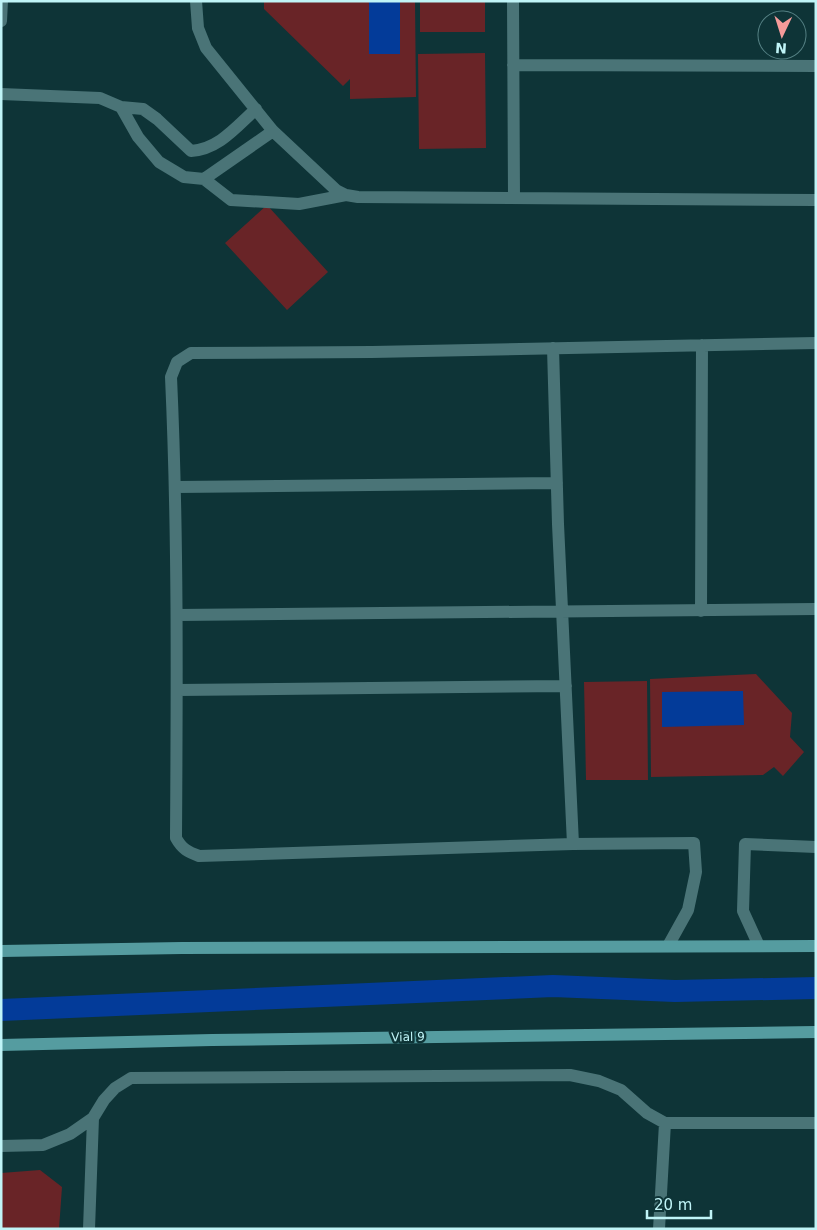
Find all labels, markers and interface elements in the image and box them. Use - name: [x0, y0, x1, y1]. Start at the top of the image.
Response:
- north arrow: [757, 10, 807, 60]
- text: N: [775, 40, 787, 56]
- street label: Vial 9: [391, 1030, 425, 1044]
- scale bar: [647, 1188, 711, 1220]
- text: 20 m: [654, 1196, 692, 1214]

